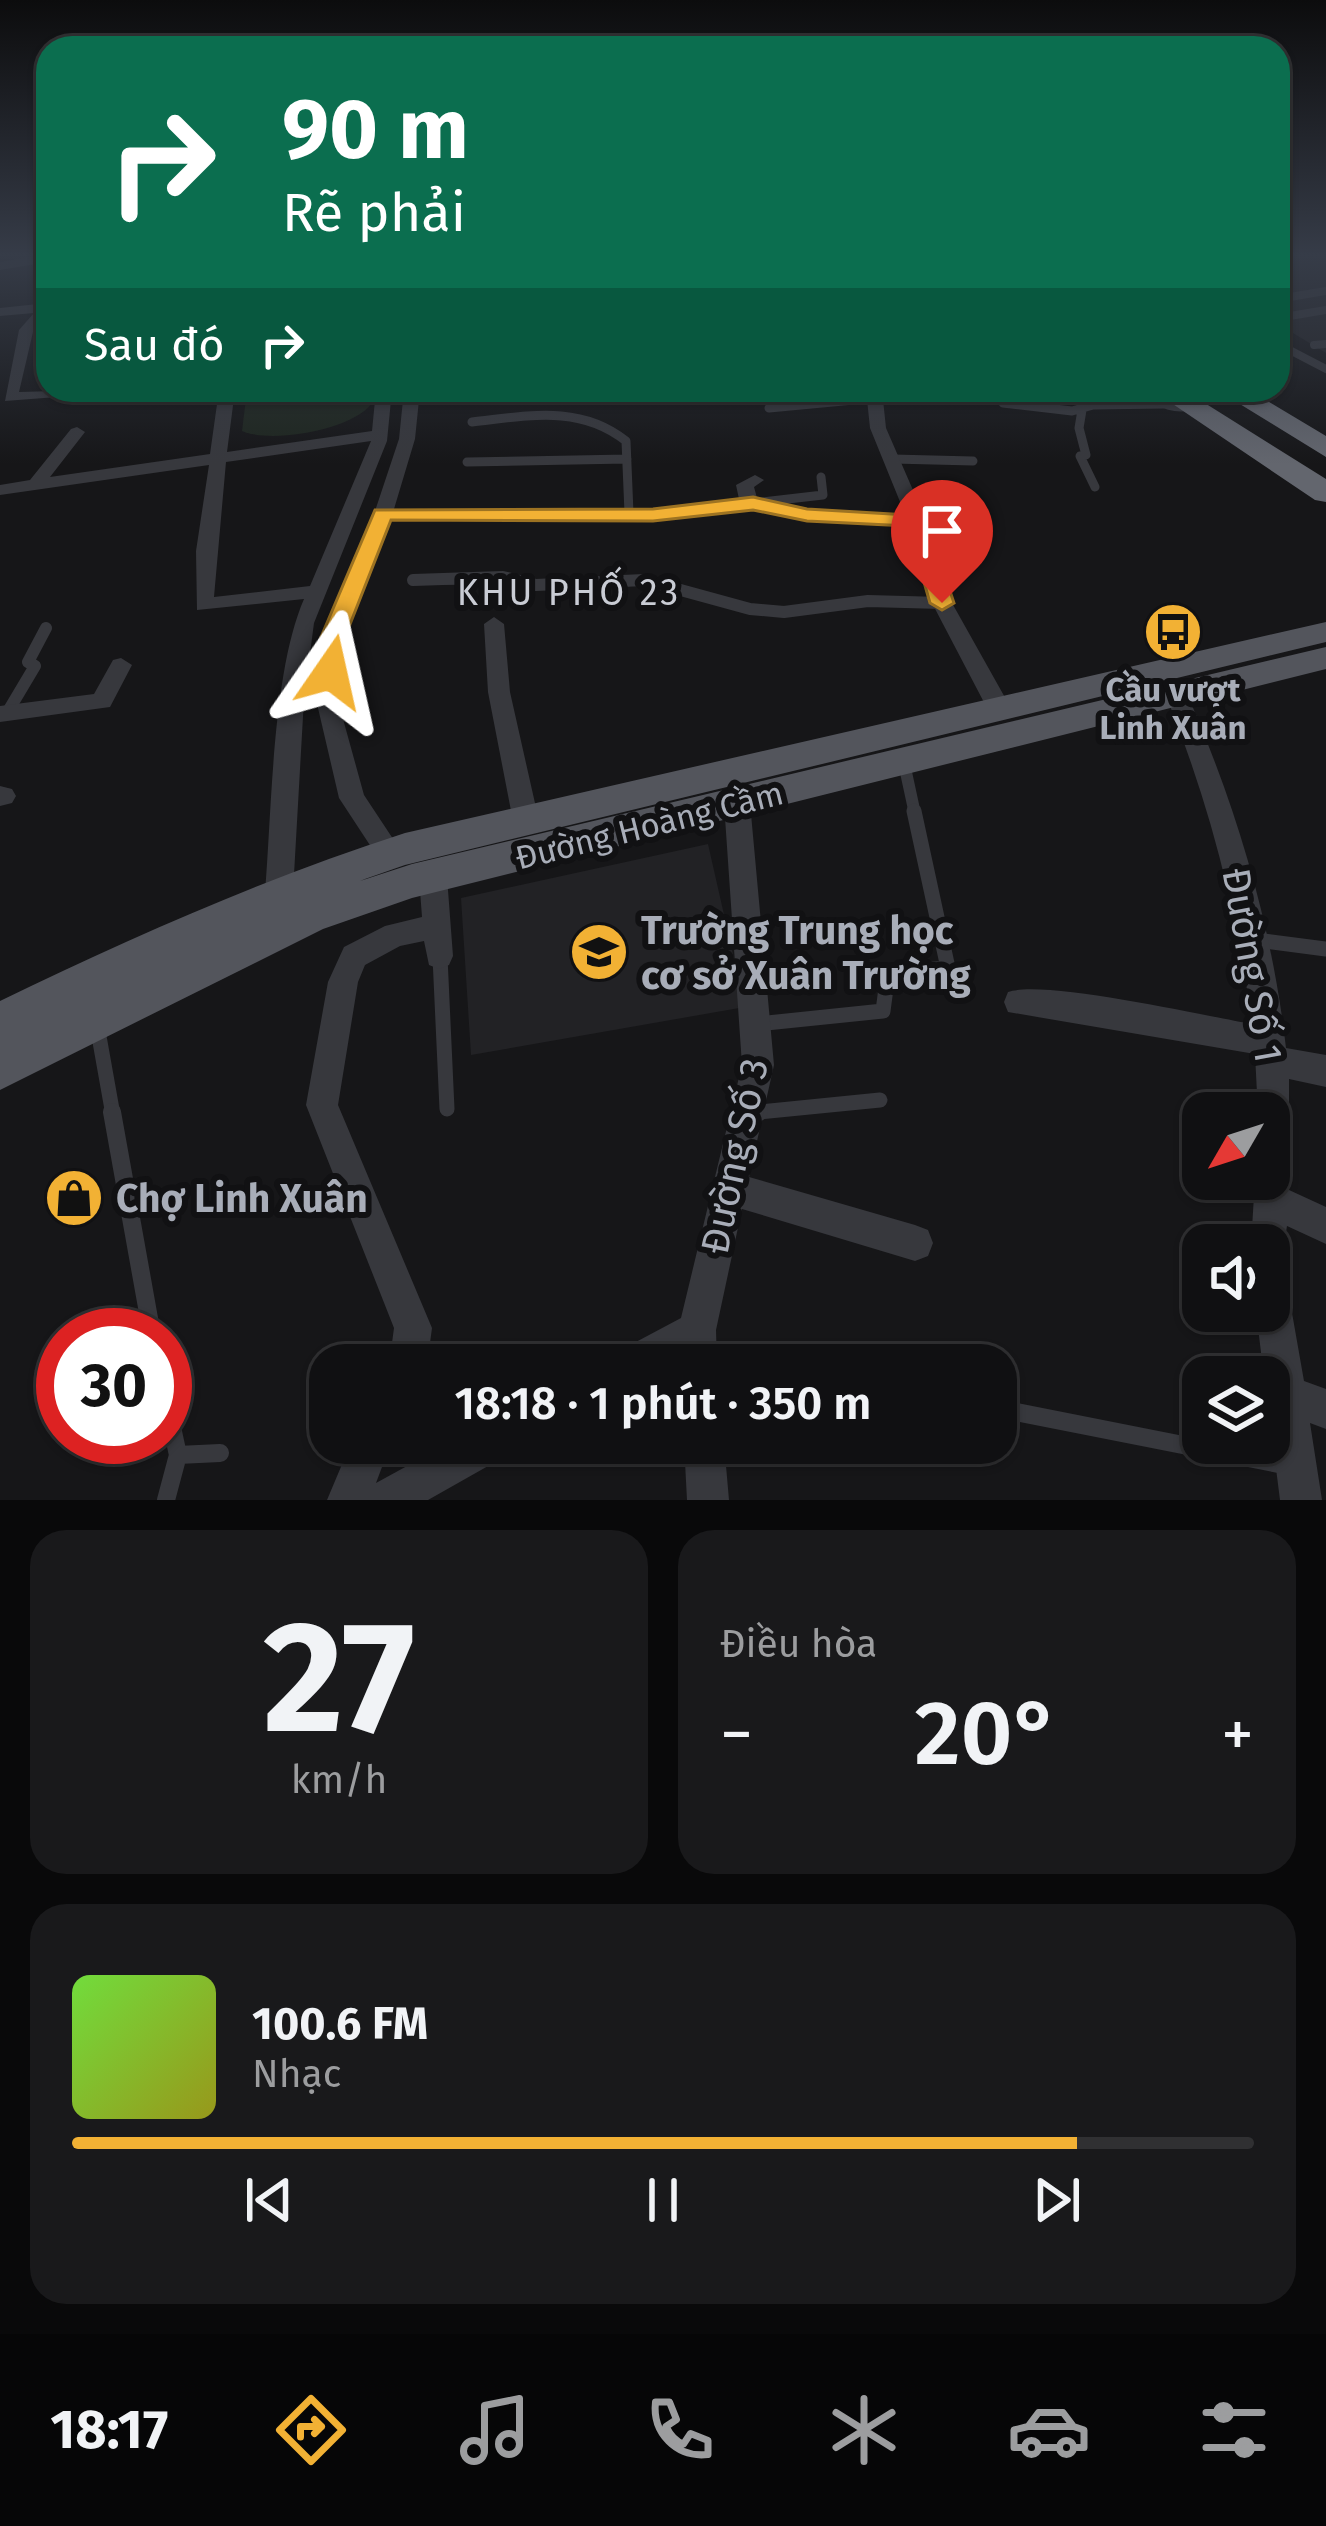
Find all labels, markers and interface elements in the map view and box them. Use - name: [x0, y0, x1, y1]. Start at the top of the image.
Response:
- text: 90 m: [282, 79, 469, 180]
- icon: right: [84, 84, 240, 240]
- text: Rẽ phải: [282, 181, 466, 245]
- icon: right: [249, 312, 315, 378]
- text: Sau đó: [84, 318, 225, 372]
- pin: [891, 480, 993, 603]
- icon: arrive: [909, 498, 975, 564]
- district label: KHU PHỐ 23: [457, 566, 681, 615]
- bus stop icon: Cầu vượt Linh Xuân: [1142, 601, 1204, 663]
- position arrow: [268, 609, 394, 735]
- place label: Cầu vượt Linh Xuân: [1100, 669, 1246, 748]
- street label: Đường Hoàng Cầm: [511, 773, 787, 879]
- street label: Đường Số 1: [1212, 865, 1292, 1066]
- place label: Trường Trung học cơ sở Xuân Trường: [641, 908, 971, 999]
- school or university icon: Trường Trung học cơ sở Xuân Trường: [568, 921, 630, 983]
- street label: Đường Số 3: [692, 1054, 778, 1258]
- north arrow: [1182, 1092, 1290, 1200]
- map controls: [1182, 1092, 1290, 1464]
- shop icon: Chợ Linh Xuân: [43, 1167, 105, 1229]
- place label: Chợ Linh Xuân: [116, 1176, 368, 1222]
- button: sound: [1182, 1224, 1290, 1332]
- speed limit sign: 30: [36, 1308, 192, 1464]
- button: layers: [1182, 1356, 1290, 1464]
- text: 18:18 · 1 phút · 350 m: [455, 1377, 871, 1431]
- text: 27: [263, 1585, 415, 1772]
- text: Điều hòa: [720, 1621, 877, 1667]
- text: 20°: [914, 1680, 1060, 1788]
- text: −: [720, 1695, 753, 1774]
- text: +: [1221, 1695, 1254, 1774]
- text: km/h: [291, 1757, 387, 1803]
- text: 100.6 FM: [252, 1997, 428, 2051]
- text: Nhạc: [252, 2051, 341, 2097]
- icon: previous: [236, 2167, 302, 2233]
- icon: pause: [630, 2167, 696, 2233]
- icon: next: [1024, 2167, 1090, 2233]
- icon: directions: [269, 2388, 353, 2472]
- icon: music: [453, 2388, 537, 2472]
- icon: phone: [638, 2388, 722, 2472]
- icon: climate: [822, 2388, 906, 2472]
- icon: car: [1007, 2388, 1091, 2472]
- icon: filters: [1192, 2388, 1276, 2472]
- text: 18:17: [50, 2398, 168, 2462]

